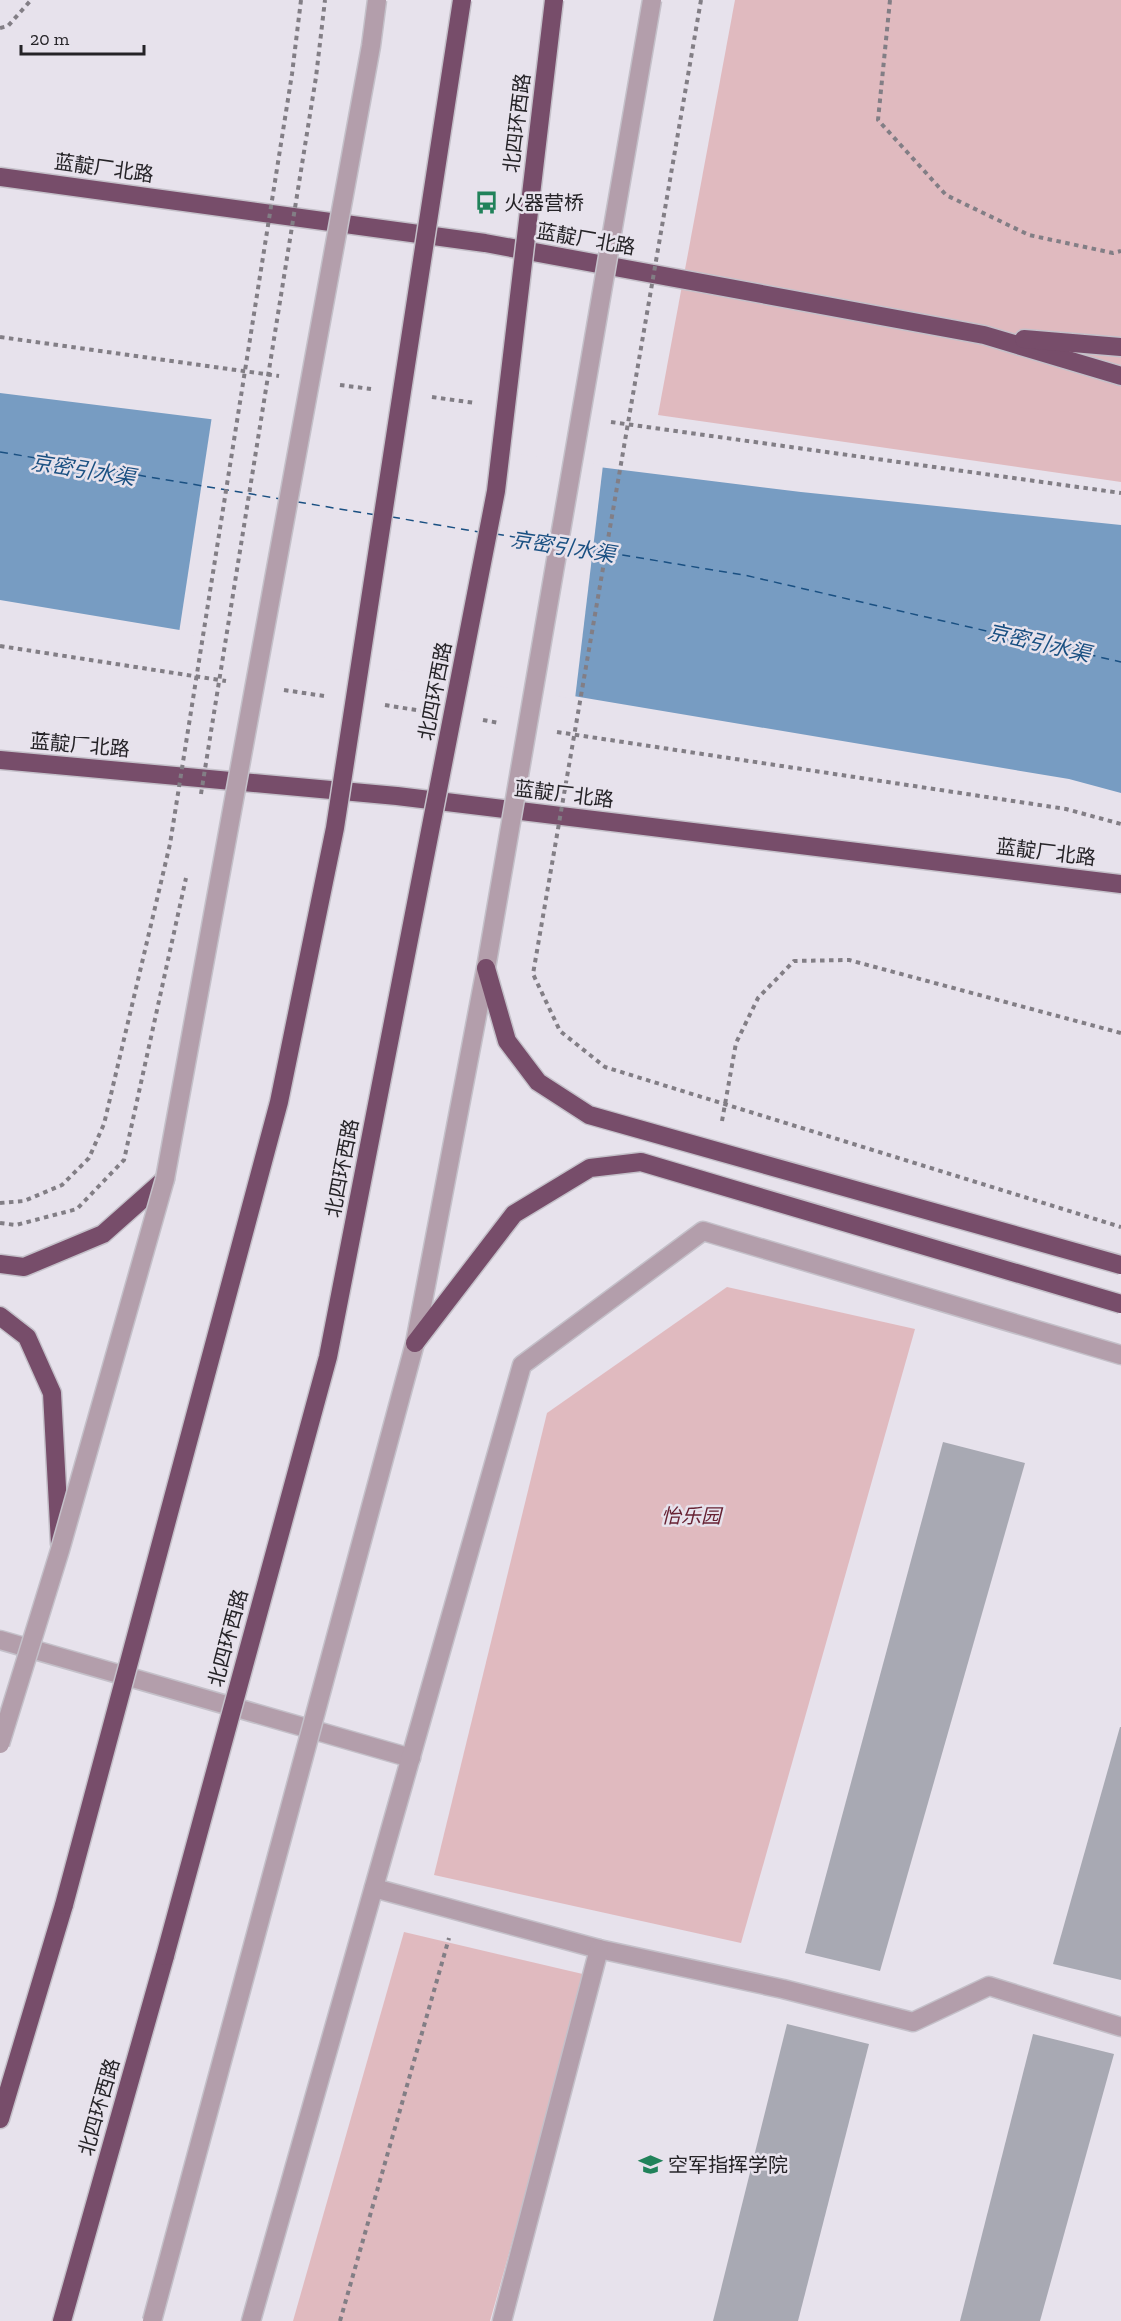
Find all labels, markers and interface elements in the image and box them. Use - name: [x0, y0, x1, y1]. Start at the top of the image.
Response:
- scale bar: [21, 18, 144, 56]
- text: 20 m: [30, 28, 70, 50]
- street label: 北四环西路: [499, 72, 535, 174]
- street label: 蓝靛厂北路: [53, 149, 155, 187]
- bus stop icon: 火器营桥: [473, 190, 499, 216]
- place label: 火器营桥: [504, 191, 584, 215]
- street label: 蓝靛厂北路: [535, 218, 637, 260]
- water label: 京密引水渠: [29, 449, 140, 491]
- water label: 京密引水渠: [509, 526, 620, 568]
- water label: 京密引水渠: [985, 619, 1096, 667]
- street label: 北四环西路: [414, 640, 456, 742]
- street label: 蓝靛厂北路: [29, 729, 131, 761]
- street label: 蓝靛厂北路: [513, 776, 615, 812]
- street label: 蓝靛厂北路: [995, 834, 1097, 870]
- street label: 北四环西路: [321, 1117, 363, 1219]
- park label: 怡乐园: [661, 1504, 724, 1528]
- street label: 北四环西路: [203, 1587, 253, 1689]
- street label: 北四环西路: [74, 2056, 124, 2158]
- school or university icon: 空军指挥学院: [637, 2152, 663, 2178]
- place label: 空军指挥学院: [668, 2153, 788, 2177]

